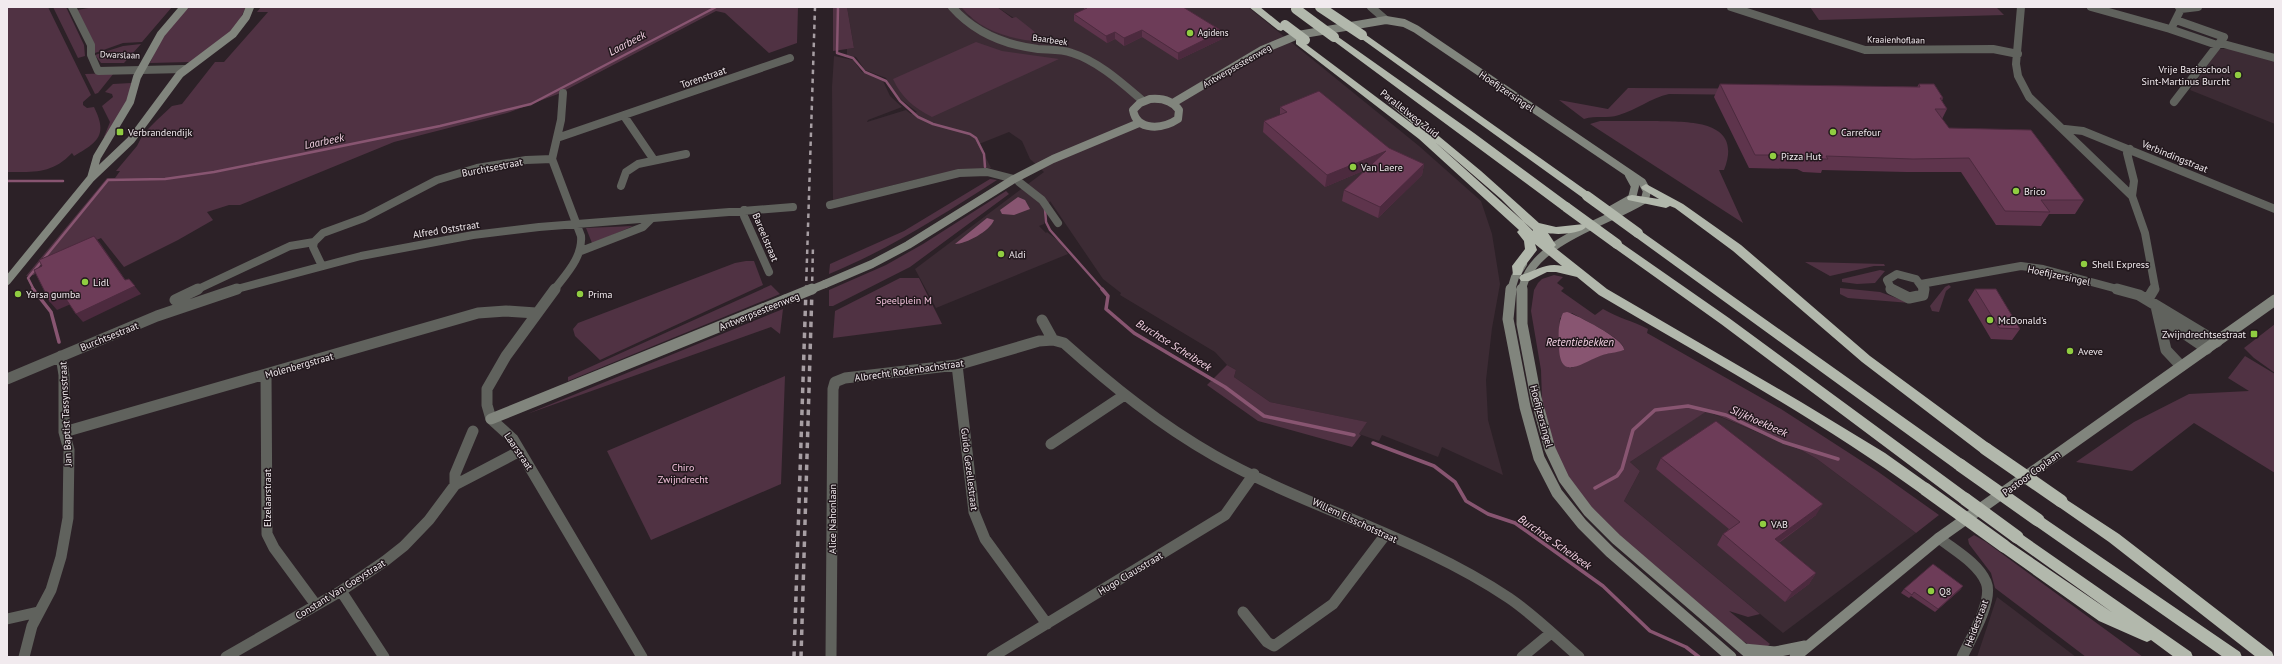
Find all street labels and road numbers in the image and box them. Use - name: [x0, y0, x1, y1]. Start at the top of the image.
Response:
- street label: Baarbeek: [1032, 32, 1069, 48]
- street label: Kraaienhoflaan: [1867, 33, 1925, 46]
- street label: Antwerpsesteenweg: [1201, 41, 1273, 90]
- street label: Dwarslaan: [100, 48, 140, 61]
- street label: Torenstraat: [678, 63, 728, 91]
- street label: Hoefijzersingel: [1477, 68, 1537, 115]
- street label: Parallelweg Zuid: [1378, 86, 1442, 140]
- street label: Verbindingstraat: [2139, 137, 2210, 176]
- street label: Burchtsestraat: [461, 155, 524, 180]
- street label: Bareelstraat: [749, 211, 782, 264]
- street label: Alfred Oststraat: [412, 218, 481, 241]
- street label: Hoefijzersingel: [2026, 263, 2092, 288]
- street label: Antwerpsesteenweg: [717, 289, 801, 334]
- street label: Burchtsestraat: [78, 319, 141, 354]
- street label: Molenbergstraat: [264, 349, 335, 381]
- street label: Albrecht Rodenbachstraat: [854, 356, 965, 385]
- street label: Jan Baptist Tassynsstraat: [56, 361, 75, 468]
- street label: Hoefijzersingel: [1527, 384, 1556, 449]
- street label: Guido Gezellestraat: [958, 427, 981, 512]
- street label: Laarstraat: [501, 430, 536, 473]
- street label: Pastoor Coplaan: [2000, 448, 2063, 499]
- street label: Elzelaarstraat: [261, 468, 274, 527]
- street label: Alice Nahonlaan: [826, 484, 839, 554]
- street label: Willem Elsschotstraat: [1310, 495, 1400, 546]
- street label: Hugo Clausstraat: [1096, 549, 1165, 598]
- street label: Constant Van Goeystraat: [293, 556, 388, 622]
- street label: Heidestraat: [1962, 597, 1992, 648]

